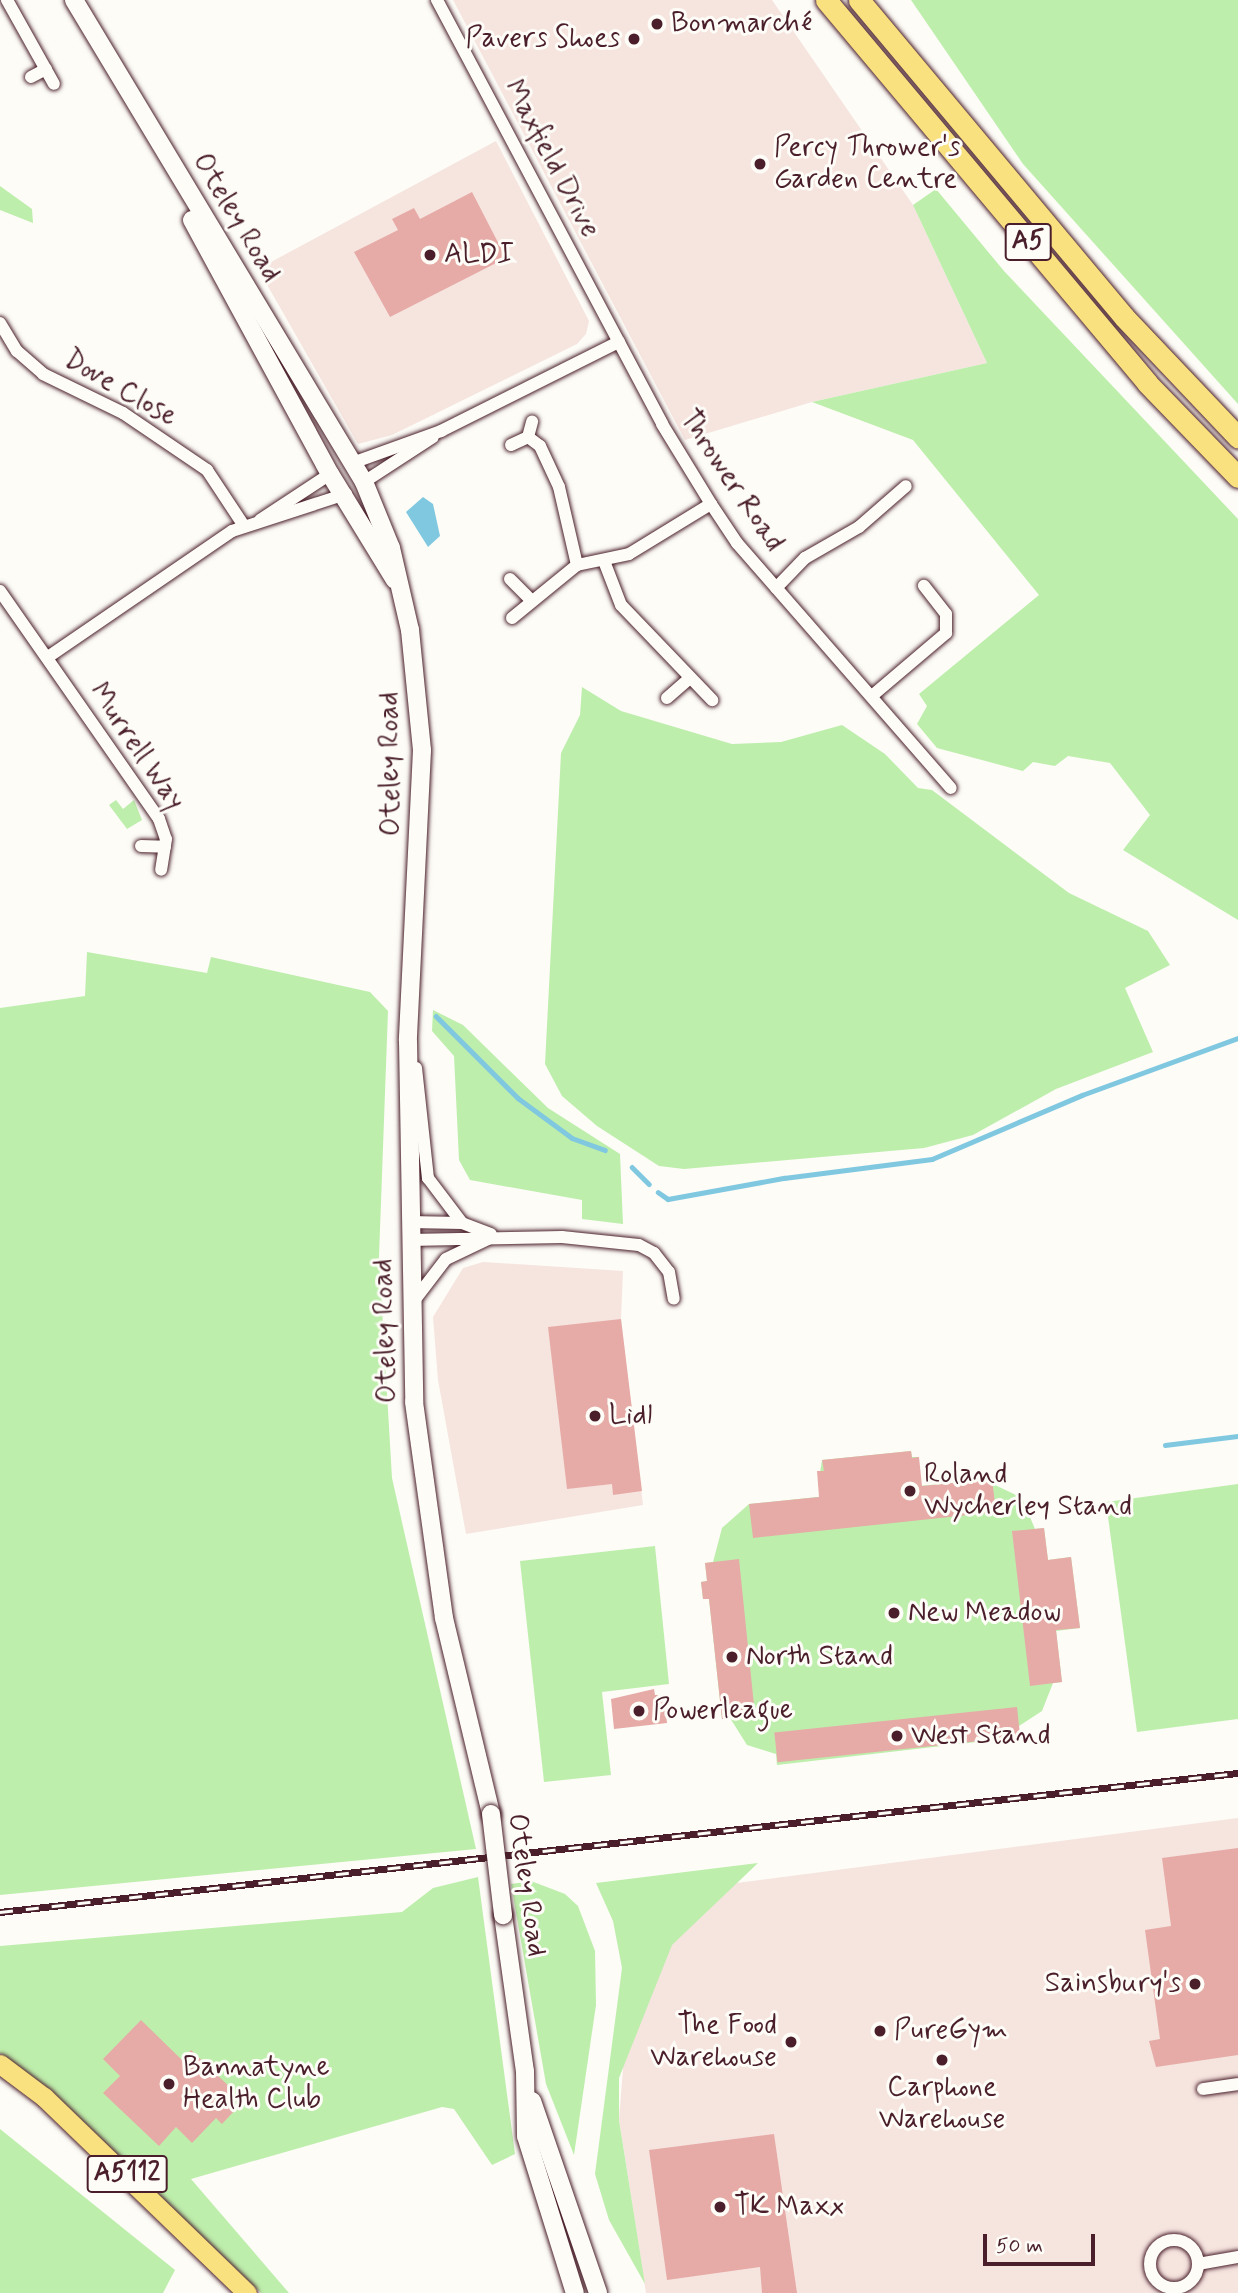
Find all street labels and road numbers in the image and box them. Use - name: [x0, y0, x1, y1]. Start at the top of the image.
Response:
- street label: Maxfield Drive: [496, 76, 606, 242]
- street label: Oteley Road: [184, 147, 288, 289]
- road number: A5: [1004, 219, 1052, 264]
- street label: Dove Close: [58, 343, 182, 435]
- street label: Thrower Road: [673, 406, 789, 556]
- street label: Murrell Way: [80, 675, 192, 819]
- street label: Oteley Road: [373, 691, 409, 837]
- street label: Oteley Road: [367, 1258, 405, 1404]
- street label: Oteley Road: [499, 1811, 553, 1959]
- road number: A5112: [85, 2152, 169, 2196]

